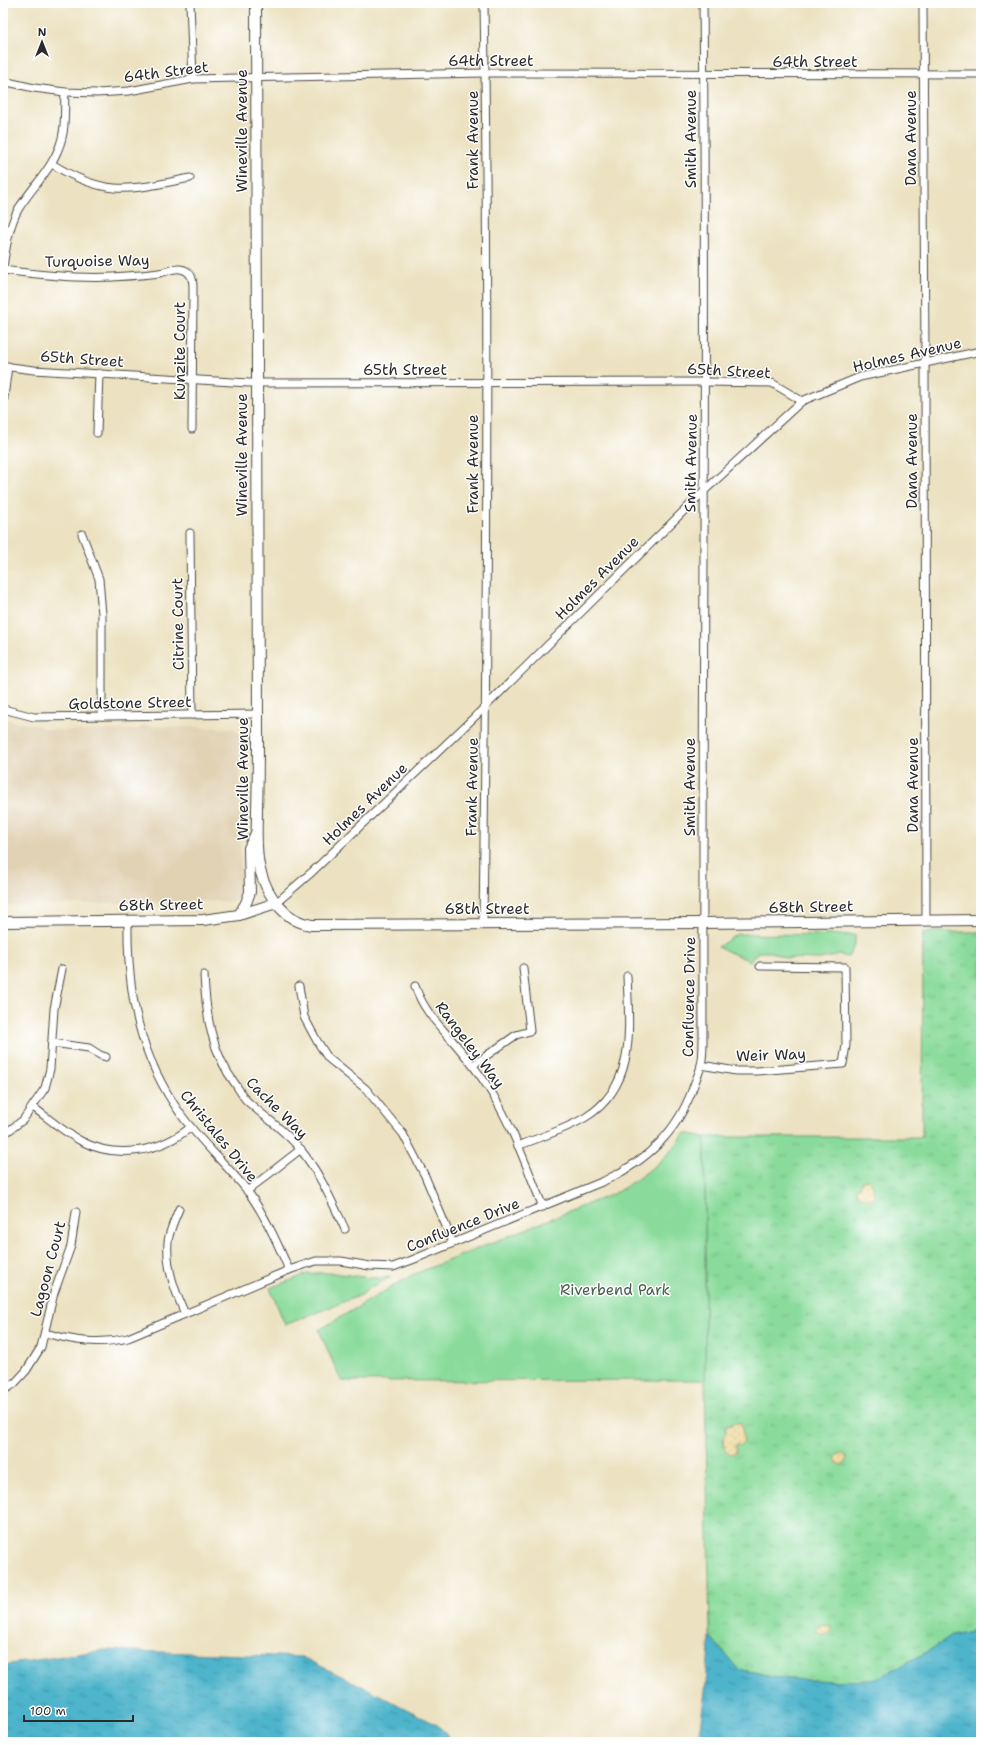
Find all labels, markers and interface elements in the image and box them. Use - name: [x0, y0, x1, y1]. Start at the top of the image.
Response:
- north arrow: [22, 22, 62, 62]
- text: N: [38, 25, 47, 40]
- street label: 64th Street: [448, 51, 534, 71]
- street label: 64th Street: [772, 52, 858, 72]
- street label: 64th Street: [122, 57, 210, 87]
- street label: Wineville Avenue: [232, 69, 252, 193]
- street label: Smith Avenue: [681, 90, 701, 188]
- street label: Dana Avenue: [901, 90, 921, 186]
- street label: Frank Avenue: [463, 91, 483, 189]
- street label: Turquoise Way: [44, 250, 150, 272]
- street label: Kunzite Court: [170, 302, 190, 400]
- street label: Holmes Avenue: [851, 333, 963, 377]
- street label: 65th Street: [39, 346, 125, 372]
- street label: 65th Street: [687, 359, 771, 383]
- street label: 65th Street: [363, 360, 447, 380]
- street label: Wineville Avenue: [232, 393, 252, 517]
- street label: Smith Avenue: [680, 413, 702, 513]
- street label: Dana Avenue: [902, 413, 922, 509]
- street label: Frank Avenue: [463, 415, 483, 513]
- street label: Holmes Avenue: [551, 532, 643, 624]
- street label: Citrine Court: [167, 578, 189, 670]
- street label: Goldstone Street: [68, 692, 192, 714]
- street label: Wineville Avenue: [233, 717, 253, 841]
- street label: Frank Avenue: [461, 737, 483, 837]
- street label: Dana Avenue: [903, 737, 923, 833]
- street label: Smith Avenue: [680, 738, 700, 836]
- street label: Holmes Avenue: [318, 758, 412, 850]
- street label: 68th Street: [118, 894, 204, 916]
- street label: 68th Street: [768, 896, 854, 918]
- street label: 68th Street: [444, 899, 530, 919]
- street label: Confluence Drive: [678, 937, 700, 1057]
- street label: Rangeley Way: [431, 997, 509, 1093]
- street label: Weir Way: [736, 1044, 806, 1066]
- street label: Cache Way: [242, 1073, 312, 1143]
- street label: Christales Drive: [176, 1086, 262, 1186]
- street label: Confluence Drive: [403, 1193, 523, 1257]
- street label: Lagoon Court: [26, 1219, 70, 1319]
- park label: Riverbend Park: [560, 1280, 670, 1300]
- scale bar: [24, 1697, 133, 1723]
- text: 100 m: [30, 1703, 66, 1719]

